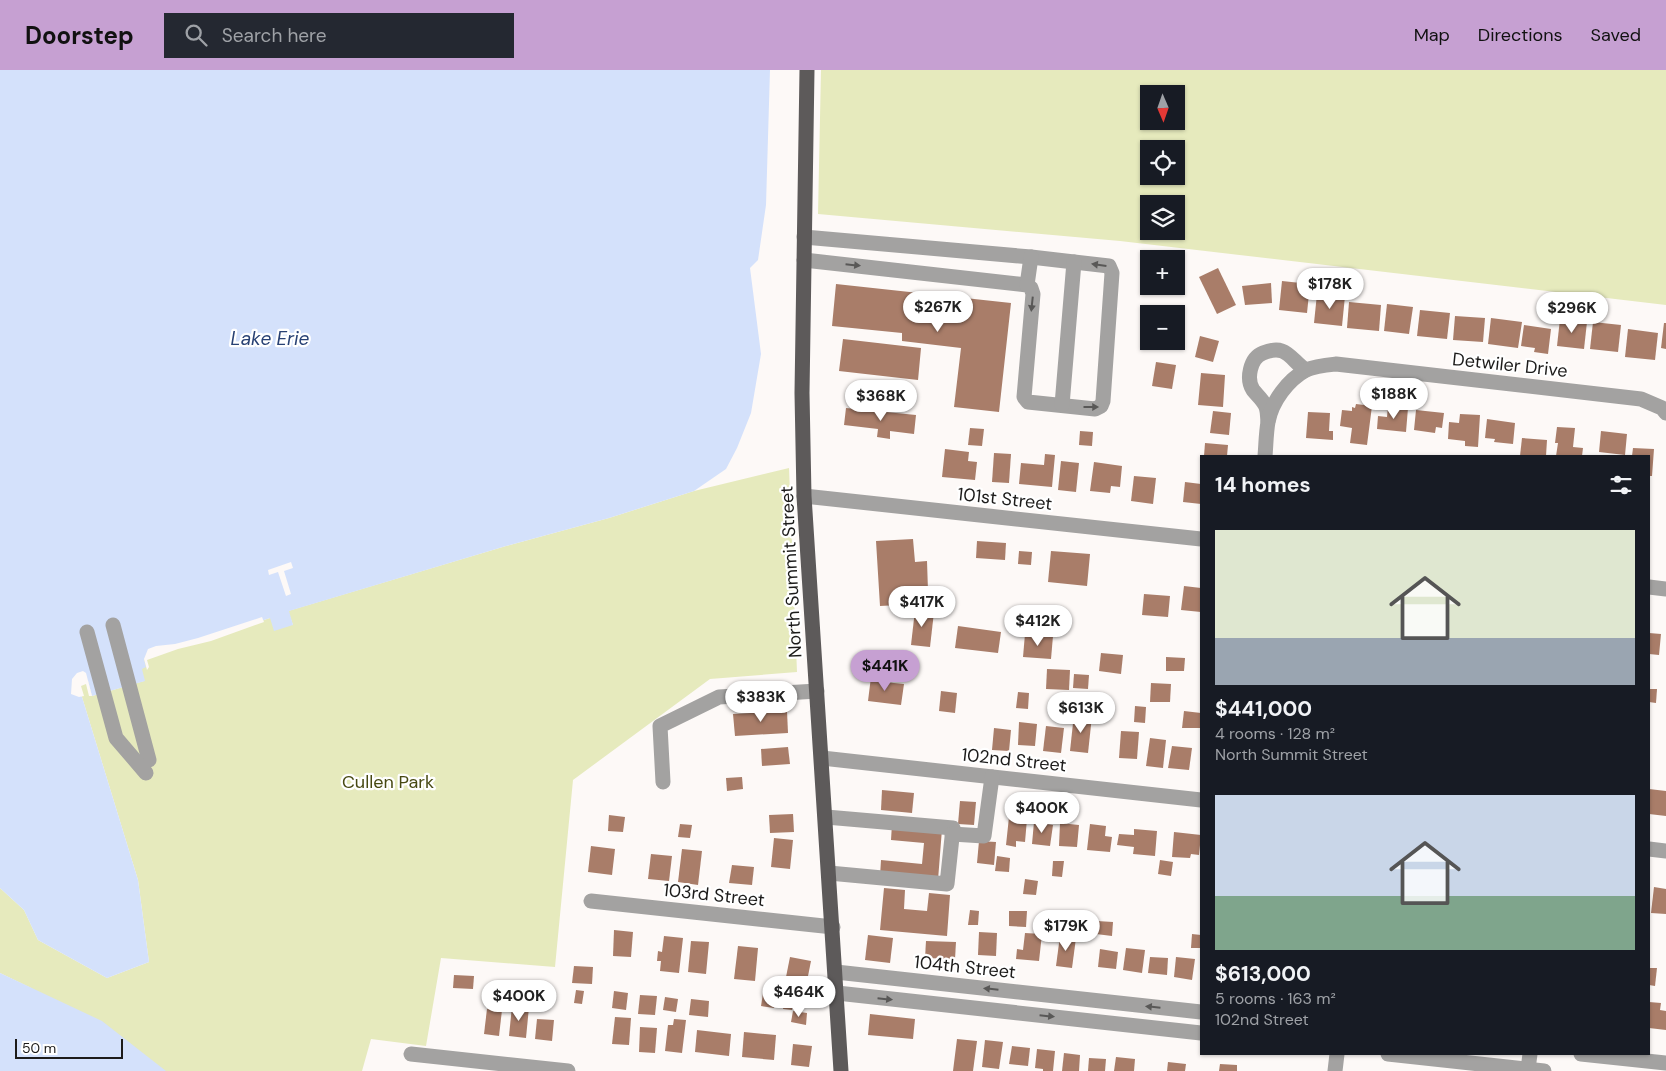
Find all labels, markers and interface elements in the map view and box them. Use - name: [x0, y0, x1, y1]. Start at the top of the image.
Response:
- search box: [164, 13, 514, 58]
- text: Doorstep: [25, 20, 134, 51]
- icon: search: [182, 21, 210, 49]
- text: Search here: [222, 23, 327, 48]
- text: Map: [1414, 23, 1450, 47]
- text: Directions: [1478, 23, 1563, 47]
- text: Saved: [1591, 23, 1641, 47]
- north arrow: [1140, 85, 1185, 130]
- map controls: [1140, 85, 1185, 350]
- button: locate: [1140, 140, 1185, 185]
- button: layers: [1140, 195, 1185, 240]
- button: +: [1140, 250, 1185, 295]
- one-way arrow: [845, 261, 861, 269]
- one-way arrow: [1091, 261, 1107, 269]
- pin: $178K: [1295, 268, 1365, 310]
- text: $178K: [1308, 273, 1352, 294]
- pin: $267K: [903, 290, 973, 333]
- pin: $296K: [1537, 292, 1607, 334]
- text: $267K: [914, 296, 962, 317]
- one-way arrow: [1028, 297, 1036, 313]
- text: $296K: [1547, 297, 1597, 318]
- button: −: [1140, 305, 1185, 350]
- water label: Lake Erie: [231, 326, 310, 351]
- street label: Detwiler Drive: [1451, 347, 1569, 383]
- pin: $188K: [1359, 378, 1429, 420]
- pin: $368K: [846, 380, 916, 422]
- text: $188K: [1371, 383, 1417, 404]
- text: $368K: [856, 385, 906, 406]
- one-way arrow: [1083, 403, 1099, 411]
- text: 14 homes: [1215, 471, 1311, 499]
- icon: filters: [1607, 471, 1635, 499]
- street label: 101st Street: [956, 482, 1054, 516]
- street label: North Summit Street: [775, 485, 807, 659]
- icon: home: [1380, 563, 1470, 653]
- pin: $417K: [887, 586, 957, 628]
- text: $417K: [900, 591, 944, 612]
- pin: $412K: [1003, 604, 1073, 647]
- text: $412K: [1015, 610, 1061, 631]
- pin: $441K: [850, 650, 920, 692]
- text: $441K: [862, 655, 908, 676]
- pin: $383K: [726, 680, 796, 723]
- text: $383K: [736, 686, 786, 707]
- pin: $613K: [1046, 692, 1116, 734]
- text: $441,000: [1215, 695, 1312, 723]
- text: $613K: [1058, 697, 1104, 718]
- text: 4 rooms · 128 m²: [1215, 723, 1335, 744]
- street label: 102nd Street: [960, 743, 1068, 777]
- text: North Summit Street: [1215, 744, 1368, 765]
- park label: Cullen Park: [342, 770, 434, 794]
- pin: $400K: [1007, 792, 1077, 834]
- text: $400K: [1015, 797, 1069, 818]
- icon: home: [1380, 828, 1470, 918]
- street label: 103rd Street: [662, 878, 766, 912]
- pin: $179K: [1031, 910, 1101, 952]
- text: $179K: [1044, 915, 1088, 936]
- street label: 104th Street: [913, 950, 1017, 984]
- text: $613,000: [1215, 960, 1311, 988]
- pin: $464K: [764, 976, 834, 1018]
- pin: $400K: [484, 980, 554, 1022]
- text: $464K: [773, 981, 825, 1002]
- text: $400K: [492, 985, 546, 1006]
- one-way arrow: [983, 985, 999, 993]
- text: 5 rooms · 163 m²: [1215, 988, 1336, 1009]
- one-way arrow: [878, 995, 894, 1003]
- one-way arrow: [1144, 1003, 1160, 1011]
- text: 102nd Street: [1215, 1009, 1309, 1030]
- one-way arrow: [1039, 1012, 1055, 1020]
- scale bar: [15, 1036, 122, 1059]
- text: 50 m: [22, 1039, 56, 1057]

